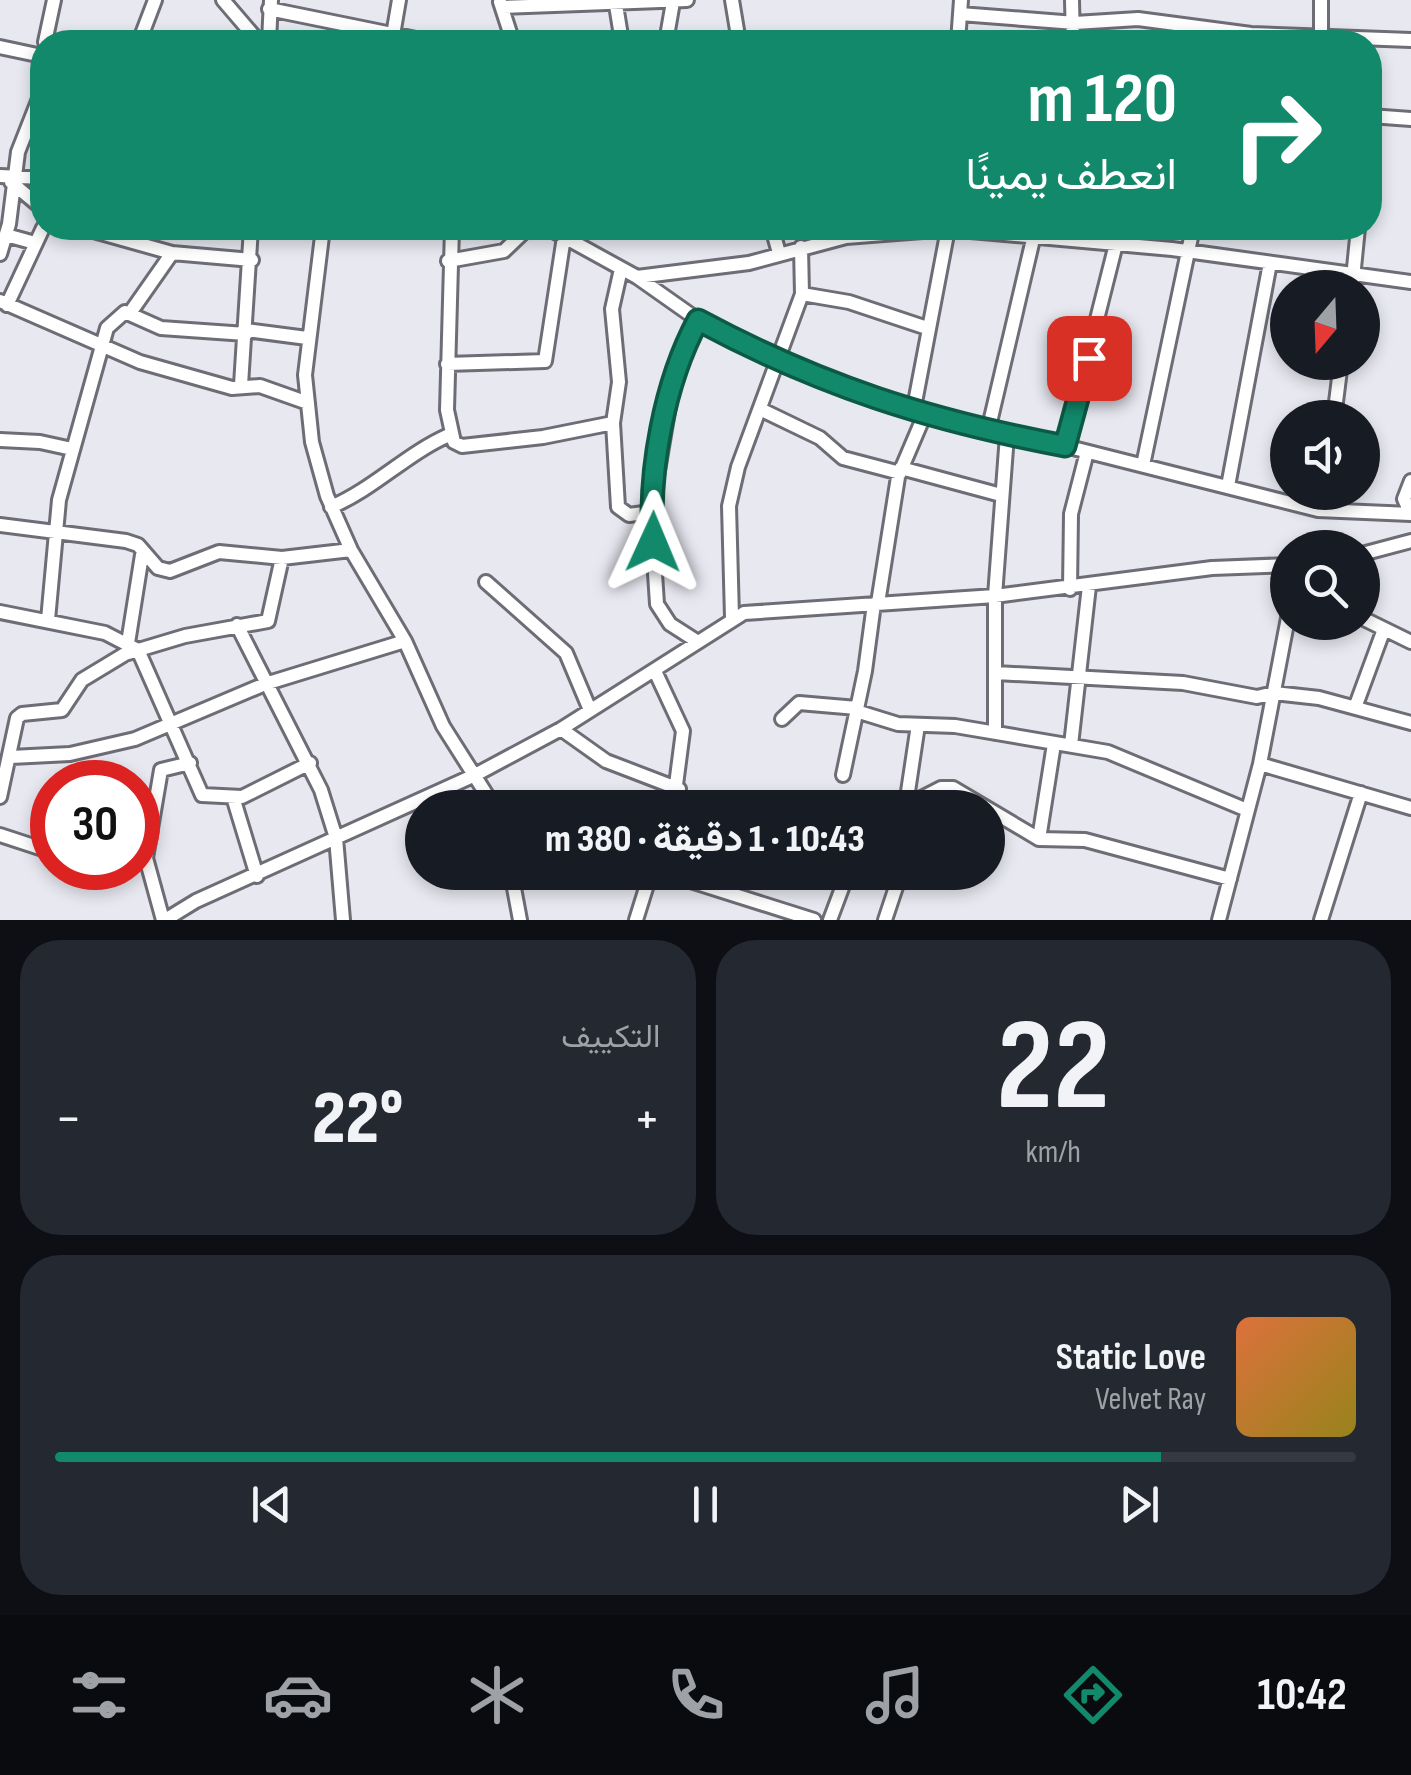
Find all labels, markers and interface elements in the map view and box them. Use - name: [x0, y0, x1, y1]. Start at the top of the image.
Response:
- text: 120 m: [1027, 58, 1177, 142]
- icon: right: [1212, 70, 1342, 200]
- text: انعطف يمينًا: [966, 148, 1177, 203]
- north arrow: [1270, 270, 1380, 380]
- map controls: [1270, 270, 1380, 640]
- pin: [1047, 316, 1132, 401]
- icon: arrive: [1062, 331, 1117, 386]
- button: sound: [1270, 400, 1380, 510]
- position arrow: [601, 490, 705, 594]
- button: search: [1270, 530, 1380, 640]
- speed limit sign: 30: [30, 760, 160, 890]
- text: 10:43 · 1 دقيقة · 380 m: [545, 817, 865, 862]
- text: 22: [996, 990, 1110, 1146]
- text: التكييف: [561, 1018, 661, 1057]
- text: 22°: [312, 1074, 404, 1165]
- text: −: [55, 1086, 82, 1153]
- text: +: [634, 1086, 661, 1153]
- text: km/h: [1026, 1133, 1081, 1172]
- text: Static Love: [1056, 1335, 1206, 1380]
- text: Velvet Ray: [1095, 1380, 1206, 1419]
- icon: previous: [244, 1477, 299, 1532]
- icon: pause: [678, 1477, 733, 1532]
- icon: next: [1112, 1477, 1167, 1532]
- icon: filters: [64, 1660, 134, 1730]
- icon: car: [263, 1660, 333, 1730]
- icon: climate: [462, 1660, 532, 1730]
- icon: phone: [661, 1660, 731, 1730]
- icon: music: [860, 1660, 930, 1730]
- icon: directions: [1058, 1660, 1128, 1730]
- text: 10:42: [1257, 1668, 1347, 1723]

